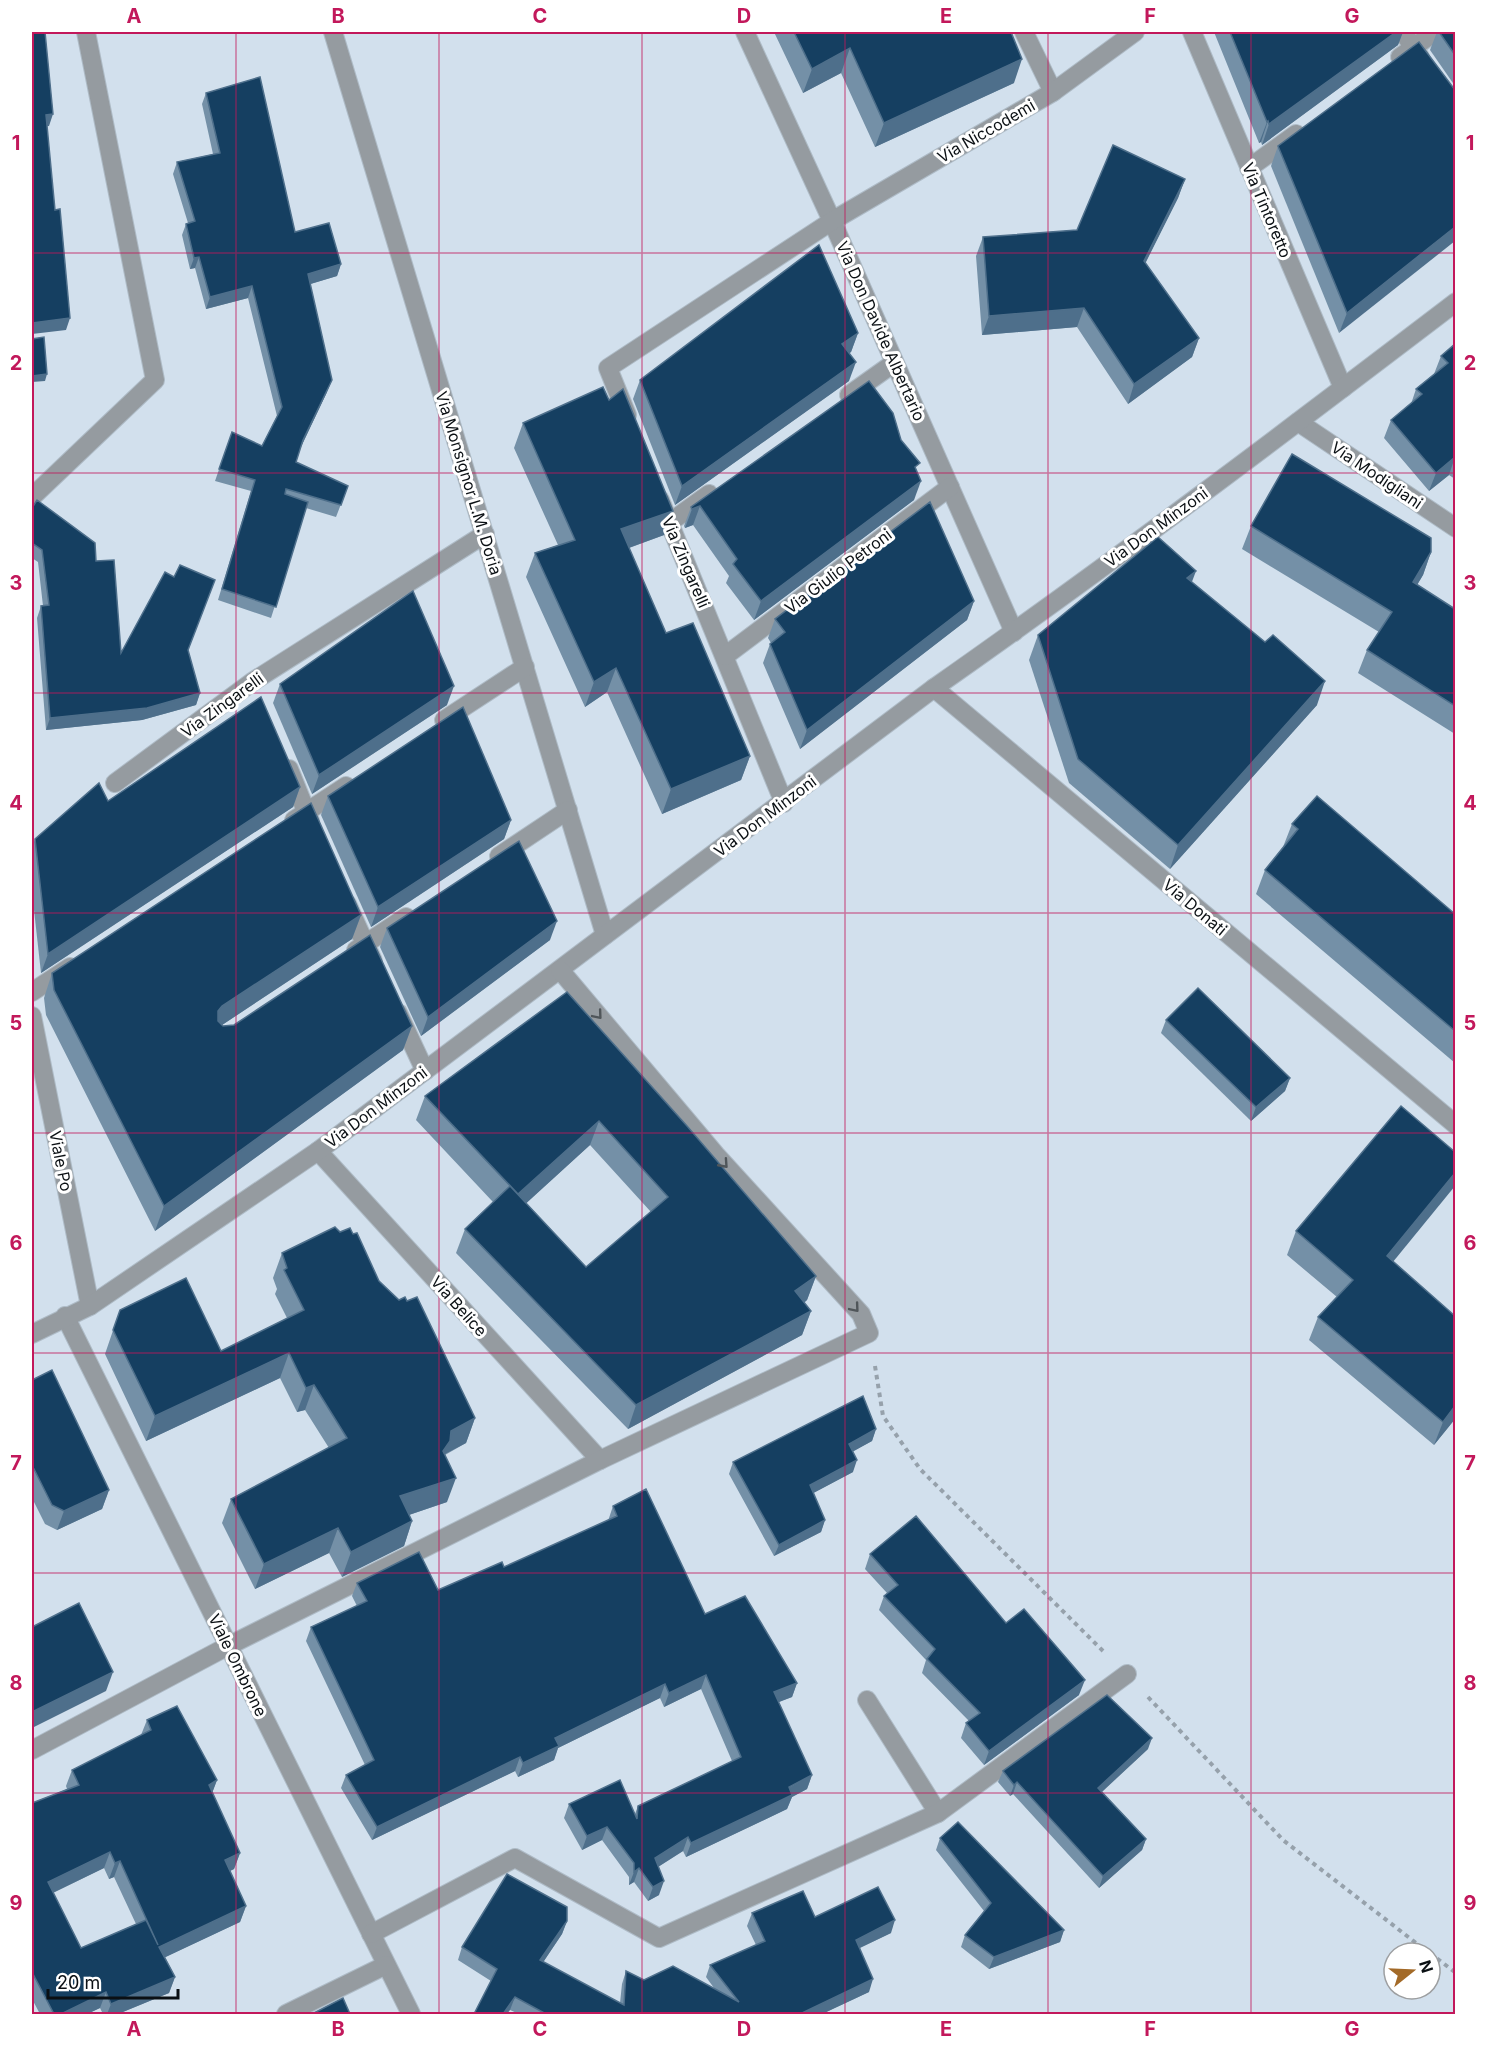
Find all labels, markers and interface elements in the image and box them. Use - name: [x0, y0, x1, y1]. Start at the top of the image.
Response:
- text: A: [127, 4, 142, 28]
- text: B: [331, 4, 345, 28]
- text: C: [533, 4, 547, 28]
- text: D: [737, 4, 751, 28]
- text: E: [940, 4, 952, 28]
- text: F: [1144, 4, 1156, 28]
- text: G: [1344, 4, 1360, 28]
- street label: Via Niccodemi: [934, 95, 1038, 167]
- text: 1: [12, 131, 20, 155]
- text: 1: [1466, 131, 1474, 155]
- street label: Via Tintoretto: [1238, 159, 1296, 261]
- street label: Via Don Davide Albertario: [832, 238, 930, 424]
- text: 2: [10, 351, 22, 375]
- text: 2: [1464, 351, 1476, 375]
- street label: Via Monsignor L.M. Doria: [432, 389, 506, 577]
- street label: Via Modigliani: [1327, 437, 1427, 513]
- street label: Via Don Minzoni: [1100, 483, 1212, 571]
- street label: Via Zingarelli: [658, 513, 714, 611]
- street label: Via Giulio Petroni: [781, 524, 895, 618]
- text: 3: [10, 571, 22, 595]
- text: 3: [1464, 571, 1476, 595]
- street label: Via Zingarelli: [177, 668, 267, 742]
- street label: Via Don Minzoni: [710, 771, 820, 861]
- text: 4: [9, 791, 23, 815]
- text: 4: [1463, 791, 1477, 815]
- street label: Via Donati: [1159, 875, 1231, 939]
- one-way arrow: [591, 1008, 602, 1019]
- text: 5: [10, 1011, 22, 1035]
- text: 5: [1464, 1011, 1476, 1035]
- street label: Via Don Minzoni: [321, 1062, 431, 1152]
- street label: Viale Po: [45, 1129, 77, 1193]
- one-way arrow: [717, 1157, 728, 1168]
- text: 6: [10, 1231, 23, 1255]
- text: 6: [1464, 1231, 1477, 1255]
- street label: Via Belice: [427, 1272, 491, 1340]
- one-way arrow: [848, 1301, 859, 1312]
- text: 7: [10, 1451, 22, 1475]
- text: 7: [1464, 1451, 1476, 1475]
- street label: Viale Ombrone: [205, 1610, 271, 1720]
- text: 8: [9, 1671, 23, 1695]
- text: 8: [1463, 1671, 1477, 1695]
- text: 9: [10, 1891, 23, 1915]
- text: 9: [1464, 1891, 1477, 1915]
- north arrow: [1382, 1941, 1442, 2001]
- text: N: [1415, 1957, 1438, 1975]
- scale bar: [48, 1962, 178, 2000]
- text: 20 m: [57, 1972, 100, 1993]
- text: A: [127, 2017, 142, 2041]
- text: B: [331, 2017, 345, 2041]
- text: C: [533, 2017, 547, 2041]
- text: D: [737, 2017, 751, 2041]
- text: E: [940, 2017, 952, 2041]
- text: F: [1144, 2017, 1156, 2041]
- text: G: [1344, 2017, 1360, 2041]

